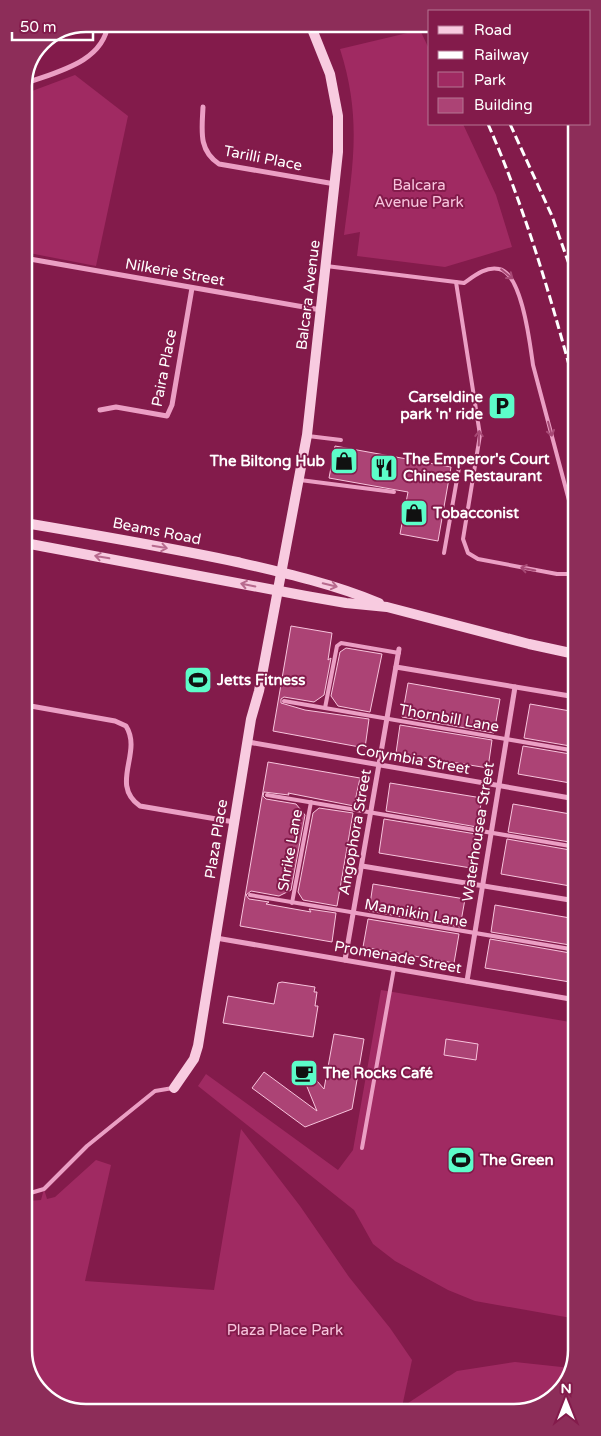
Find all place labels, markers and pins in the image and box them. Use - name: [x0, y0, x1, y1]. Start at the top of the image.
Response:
- place label: Carseldine park 'n' ride: [400, 388, 484, 424]
- parking icon: Carseldine park 'n' ride: [487, 391, 517, 421]
- shop icon: The Biltong Hub: [329, 446, 359, 476]
- place label: The Emperor's Court Chinese Restaurant: [402, 450, 550, 485]
- place label: The Biltong Hub: [209, 452, 326, 471]
- restaurant icon: The Emperor's Court Chinese Restaurant: [369, 453, 399, 483]
- shop icon: Tobacconist: [399, 498, 429, 528]
- place label: Tobacconist: [432, 504, 519, 522]
- sports icon: Jetts Fitness: [183, 665, 213, 695]
- place label: Jetts Fitness: [216, 671, 306, 689]
- cafe icon: The Rocks Café: [289, 1058, 319, 1088]
- place label: The Rocks Café: [322, 1064, 434, 1082]
- sports icon: The Green: [446, 1145, 476, 1175]
- place label: The Green: [479, 1151, 554, 1169]

